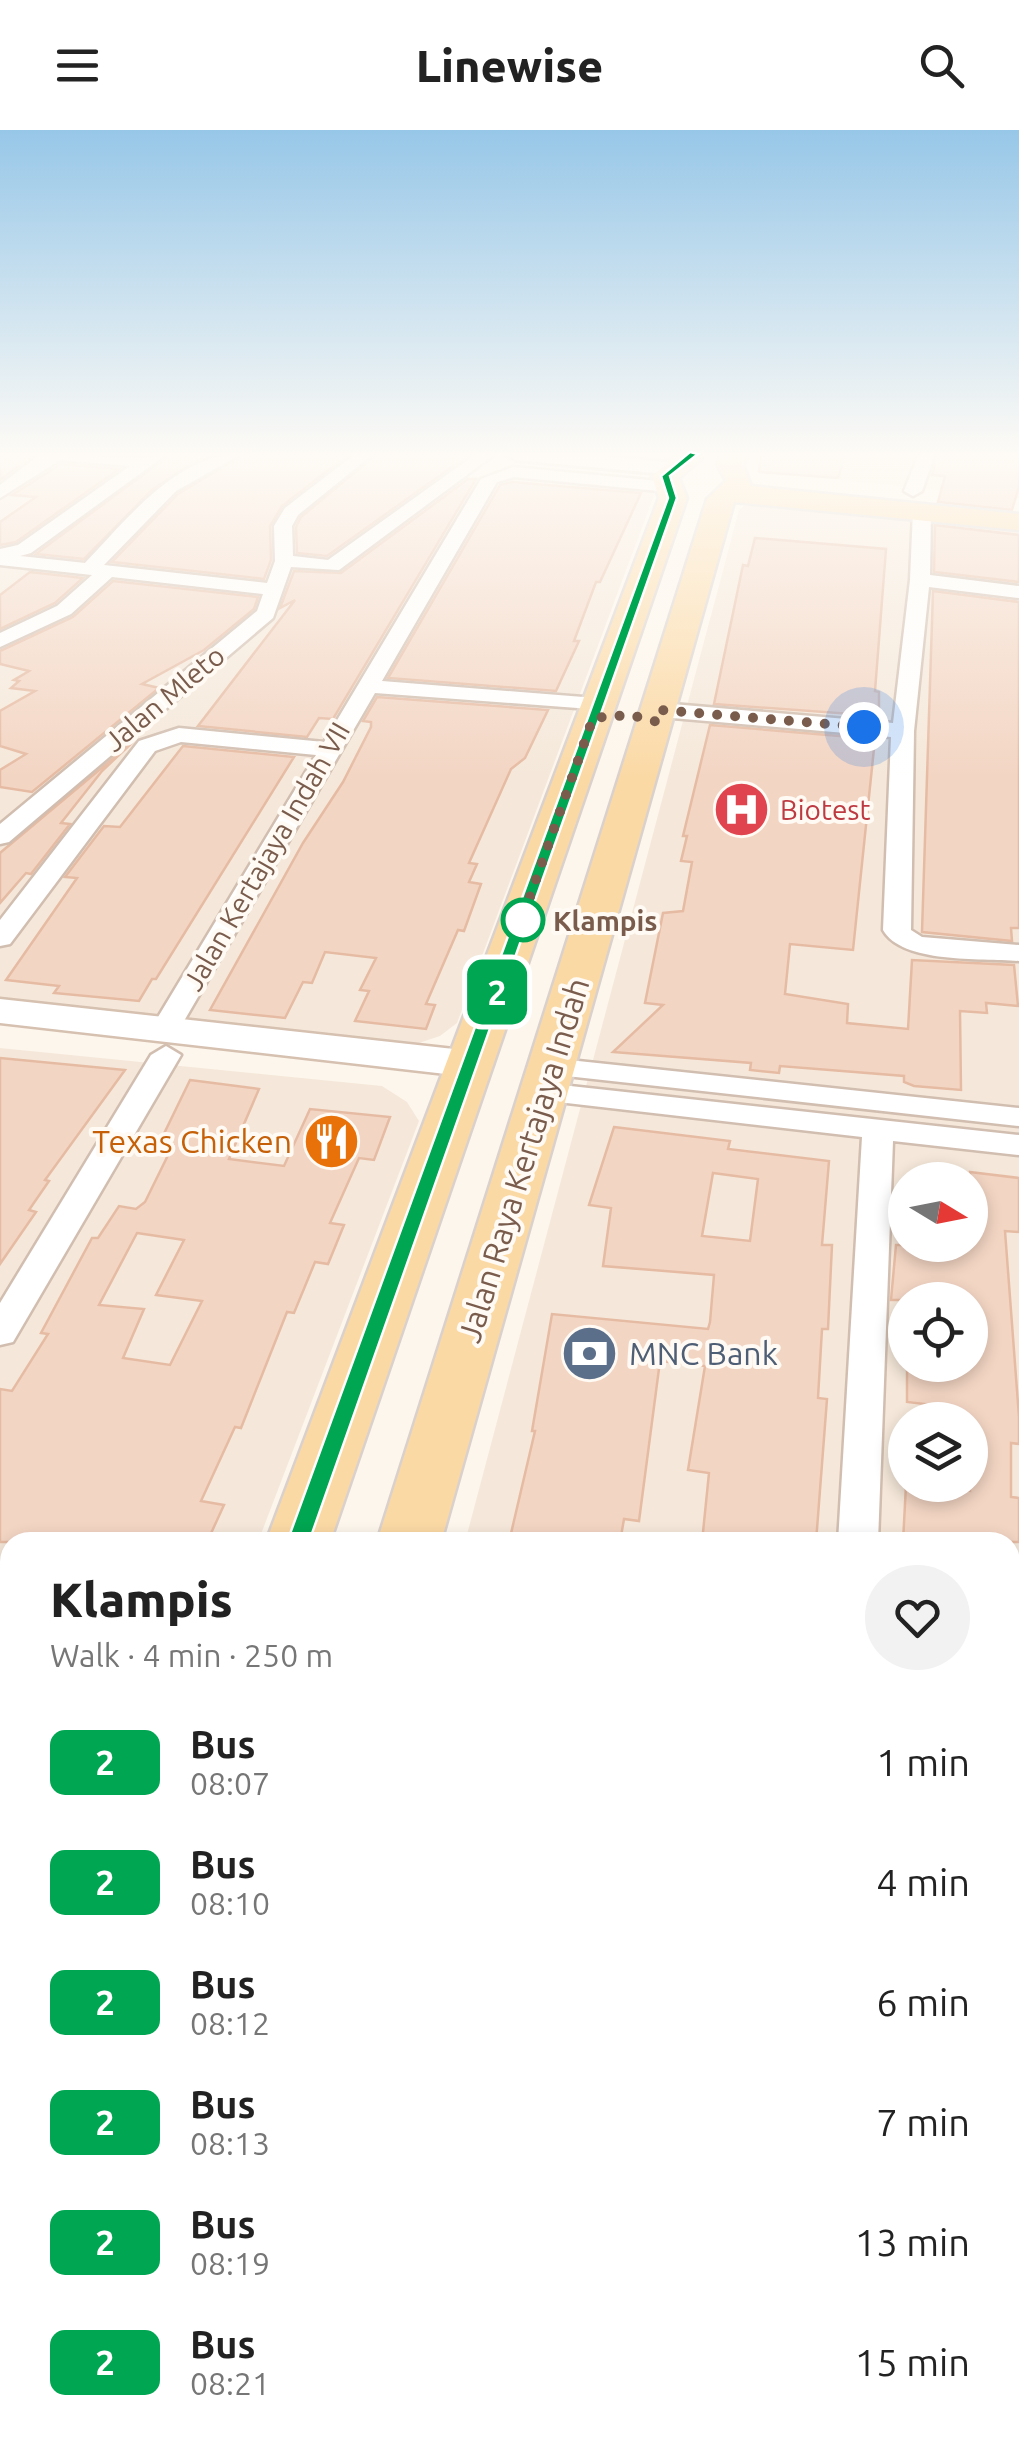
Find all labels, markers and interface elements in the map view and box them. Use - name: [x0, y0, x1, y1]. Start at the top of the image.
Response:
- icon: menu: [50, 38, 105, 93]
- icon: search: [914, 38, 969, 93]
- text: Linewise: [416, 40, 603, 91]
- street label: Jalan Mleto: [98, 639, 230, 757]
- your location: [839, 702, 889, 752]
- street label: Jalan Kertajaya Indah VII: [176, 716, 356, 996]
- hospital icon: Biotest: [711, 779, 771, 839]
- place label: Biotest: [780, 794, 871, 825]
- marker: Klampis: [502, 899, 544, 941]
- place label: Klampis: [553, 905, 658, 936]
- line badge: 2: [464, 960, 530, 1024]
- text: 2: [487, 972, 507, 1012]
- street label: Jalan Raya Kertajaya Indah: [450, 973, 596, 1347]
- restaurant icon: Texas Chicken: [301, 1111, 361, 1171]
- place label: Texas Chicken: [92, 1123, 292, 1159]
- north arrow: [888, 1162, 988, 1262]
- map controls: [888, 1162, 988, 1502]
- button: locate: [888, 1282, 988, 1382]
- bank icon: MNC Bank: [560, 1323, 620, 1383]
- place label: MNC Bank: [629, 1335, 778, 1371]
- button: layers: [888, 1402, 988, 1502]
- button: heart: [865, 1565, 970, 1670]
- text: Klampis: [50, 1572, 233, 1626]
- text: Walk · 4 min · 250 m: [50, 1637, 333, 1673]
- text: Bus: [190, 1723, 255, 1765]
- text: 1 min: [876, 1741, 970, 1783]
- text: 2: [95, 1742, 115, 1782]
- text: 08:07: [190, 1765, 270, 1801]
- text: Bus: [190, 1843, 255, 1885]
- text: 4 min: [876, 1861, 970, 1903]
- text: 2: [95, 1862, 115, 1902]
- text: 08:10: [190, 1885, 270, 1921]
- text: Bus: [190, 1963, 255, 2005]
- text: 6 min: [876, 1981, 970, 2023]
- text: 2: [95, 1982, 115, 2022]
- text: 08:12: [190, 2005, 270, 2041]
- text: Bus: [190, 2083, 255, 2125]
- text: 7 min: [876, 2101, 970, 2143]
- text: 2: [95, 2102, 115, 2142]
- text: 08:13: [190, 2125, 270, 2161]
- text: Bus: [190, 2203, 255, 2245]
- text: 13 min: [855, 2221, 970, 2263]
- text: 2: [95, 2222, 115, 2262]
- text: 08:19: [190, 2245, 270, 2281]
- text: Bus: [190, 2323, 255, 2365]
- text: 15 min: [855, 2341, 970, 2383]
- text: 2: [95, 2342, 115, 2382]
- text: 08:21: [190, 2365, 270, 2401]

